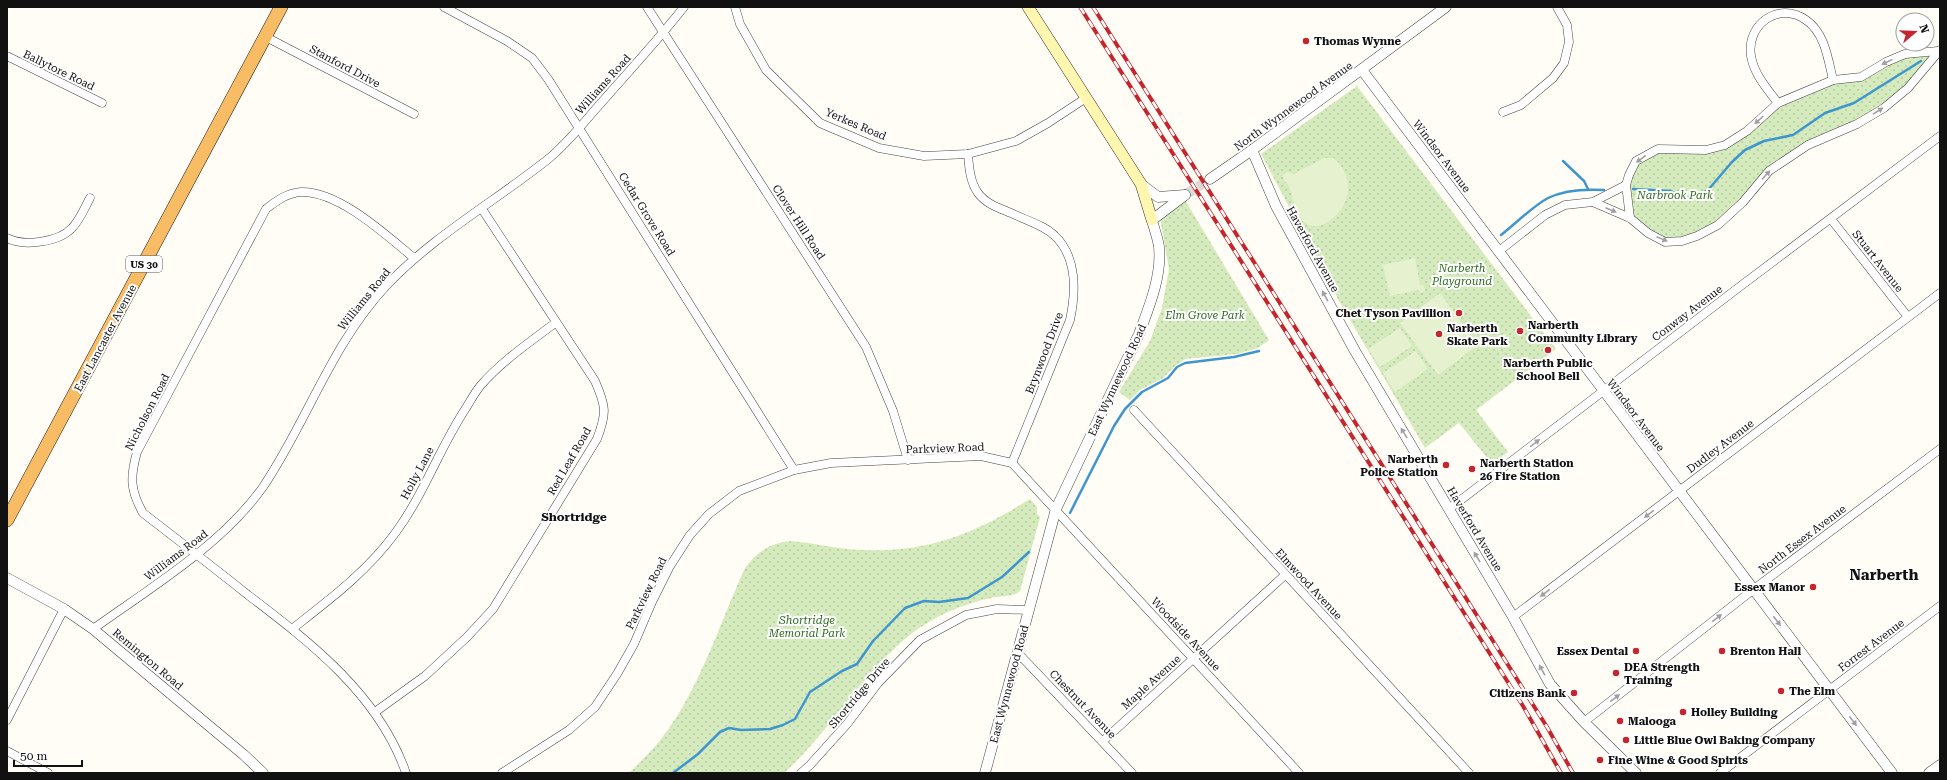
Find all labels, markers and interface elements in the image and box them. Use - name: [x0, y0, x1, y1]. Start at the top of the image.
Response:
- north arrow: [1895, 12, 1935, 52]
- text: N: [1916, 23, 1932, 36]
- place label: Thomas Wynne: [1314, 35, 1402, 48]
- marker: Thomas Wynne: [1301, 36, 1311, 46]
- street label: Stanford Drive: [307, 42, 382, 90]
- street label: Ballytore Road: [21, 48, 97, 93]
- street label: Williams Road: [573, 52, 634, 117]
- street label: North Wynnewood Avenue: [1231, 59, 1355, 154]
- one-way arrow: [1881, 59, 1893, 65]
- street label: Yerkes Road: [823, 106, 888, 143]
- one-way arrow: [1873, 107, 1884, 115]
- one-way arrow: [1754, 116, 1764, 125]
- street label: Windsor Avenue: [1410, 117, 1473, 195]
- one-way arrow: [1635, 155, 1646, 163]
- street label: Cedar Grove Road: [616, 170, 678, 258]
- one-way arrow: [1762, 170, 1771, 180]
- street label: Clover Hill Road: [770, 182, 828, 262]
- park label: Narbrook Park: [1636, 189, 1713, 202]
- street label: Haverford Avenue: [1284, 204, 1342, 294]
- one-way arrow: [1606, 207, 1617, 213]
- street label: Stuart Avenue: [1849, 228, 1906, 295]
- one-way arrow: [1656, 237, 1668, 243]
- road number: US 30: [126, 256, 162, 272]
- park label: Narberth Playground: [1431, 262, 1492, 288]
- street label: Williams Road: [335, 266, 393, 333]
- street label: East Lancaster Avenue: [72, 283, 139, 394]
- street label: Conway Avenue: [1649, 283, 1725, 344]
- one-way arrow: [1322, 290, 1329, 302]
- place label: Chet Tyson Pavillion: [1336, 307, 1452, 320]
- marker: Chet Tyson Pavillion: [1454, 308, 1464, 318]
- park label: Elm Grove Park: [1164, 309, 1245, 322]
- street label: Brynwood Drive: [1023, 310, 1066, 396]
- place label: Narberth Community Library: [1528, 319, 1638, 345]
- street label: East Wynnewood Road: [1086, 322, 1149, 438]
- place label: Narberth Skate Park: [1447, 322, 1508, 348]
- marker: Narberth Community Library: [1515, 326, 1525, 336]
- marker: Narberth Skate Park: [1434, 329, 1444, 339]
- marker: Narberth Public School Bell: [1543, 345, 1553, 355]
- place label: Narberth Public School Bell: [1503, 357, 1593, 383]
- street label: Nicholson Road: [122, 372, 172, 453]
- street label: Windsor Avenue: [1604, 376, 1667, 454]
- street label: Dudley Avenue: [1684, 417, 1756, 476]
- street label: Red Leaf Road: [545, 425, 594, 498]
- one-way arrow: [1400, 428, 1408, 438]
- one-way arrow: [1530, 438, 1541, 447]
- street label: Parkview Road: [905, 441, 985, 456]
- street label: Holly Lane: [398, 445, 437, 502]
- place label: Narberth Police Station: [1360, 453, 1439, 479]
- place label: Narberth Station 26 Fire Station: [1480, 457, 1574, 483]
- marker: Narberth Police Station: [1441, 460, 1451, 470]
- marker: Narberth Station 26 Fire Station: [1467, 464, 1477, 474]
- street label: Haverford Avenue: [1444, 485, 1505, 574]
- street label: North Essex Avenue: [1756, 502, 1849, 577]
- district label: Shortridge: [541, 510, 607, 524]
- one-way arrow: [1643, 510, 1654, 519]
- street label: Williams Road: [142, 527, 211, 583]
- street label: Elmwood Avenue: [1272, 546, 1345, 622]
- one-way arrow: [1474, 551, 1481, 563]
- street label: Parkview Road: [623, 555, 670, 632]
- district label: Narberth: [1850, 566, 1918, 584]
- place label: Essex Manor: [1734, 581, 1805, 594]
- marker: Essex Manor: [1808, 582, 1818, 592]
- one-way arrow: [1539, 588, 1550, 597]
- street label: Woodside Avenue: [1148, 595, 1223, 674]
- park label: Shortridge Memorial Park: [768, 614, 845, 640]
- one-way arrow: [1712, 614, 1723, 622]
- one-way arrow: [1773, 615, 1782, 626]
- street label: Forrest Avenue: [1836, 616, 1907, 674]
- street label: East Wynnewood Road: [987, 624, 1032, 745]
- street label: Remington Road: [110, 626, 186, 693]
- place label: Essex Dental: [1557, 645, 1628, 658]
- place label: Brenton Hall: [1730, 645, 1801, 658]
- marker: Essex Dental: [1631, 646, 1641, 656]
- marker: Brenton Hall: [1717, 646, 1727, 656]
- street label: Maple Avenue: [1119, 652, 1184, 712]
- street label: Shortridge Drive: [826, 655, 893, 731]
- place label: DEA Strength Training: [1624, 661, 1700, 687]
- one-way arrow: [1539, 664, 1546, 676]
- street label: Chestnut Avenue: [1047, 667, 1119, 741]
- marker: DEA Strength Training: [1611, 668, 1621, 678]
- place label: The Elm: [1789, 685, 1835, 698]
- marker: The Elm: [1776, 686, 1786, 696]
- place label: Citizens Bank: [1489, 687, 1566, 700]
- marker: Citizens Bank: [1569, 688, 1579, 698]
- one-way arrow: [1609, 693, 1620, 702]
- place label: Holley Building: [1691, 706, 1778, 719]
- marker: Holley Building: [1678, 707, 1688, 717]
- place label: Malooga: [1628, 715, 1677, 728]
- marker: Malooga: [1615, 716, 1625, 726]
- one-way arrow: [1849, 716, 1857, 727]
- place label: Little Blue Owl Baking Company: [1634, 734, 1815, 747]
- marker: Little Blue Owl Baking Company: [1621, 735, 1631, 745]
- scale bar: [14, 742, 82, 768]
- text: 50 m: [20, 749, 47, 763]
- place label: Fine Wine & Good Spirits: [1608, 754, 1748, 767]
- marker: Fine Wine & Good Spirits: [1595, 755, 1605, 765]

